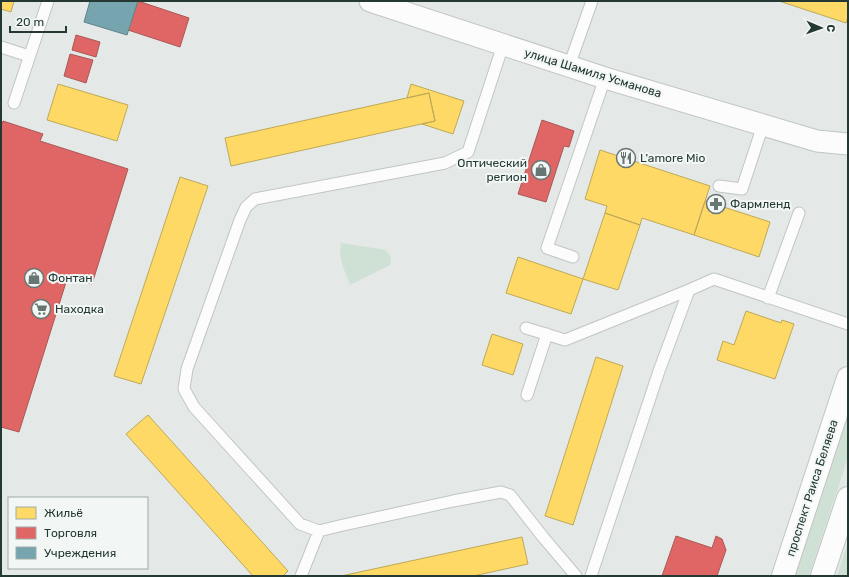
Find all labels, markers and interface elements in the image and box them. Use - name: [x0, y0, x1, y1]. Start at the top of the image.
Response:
- scale bar: [10, 8, 66, 34]
- north arrow: [801, 8, 841, 48]
- text: 20 m: [16, 15, 44, 29]
- text: С: [824, 24, 837, 33]
- street label: улица Шамиля Усманова: [523, 45, 663, 101]
- restaurant icon: L'amore Mio: [615, 147, 637, 169]
- place label: L'amore Mio: [640, 151, 705, 165]
- place label: Оптический регион: [457, 156, 527, 184]
- shop icon: Оптический регион: [530, 159, 552, 181]
- pharmacy icon: Фармленд: [705, 193, 727, 215]
- place label: Фармленд: [730, 197, 790, 211]
- shop icon: Фонтан: [23, 267, 45, 289]
- place label: Фонтан: [48, 271, 93, 285]
- supermarket icon: Находка: [30, 298, 52, 320]
- place label: Находка: [55, 302, 104, 316]
- street label: проспект Раиса Беляева: [783, 418, 841, 558]
- legend: [8, 497, 148, 569]
- text: Жильё: [44, 506, 83, 520]
- text: Торговля: [44, 526, 97, 540]
- text: Учреждения: [44, 546, 116, 560]

